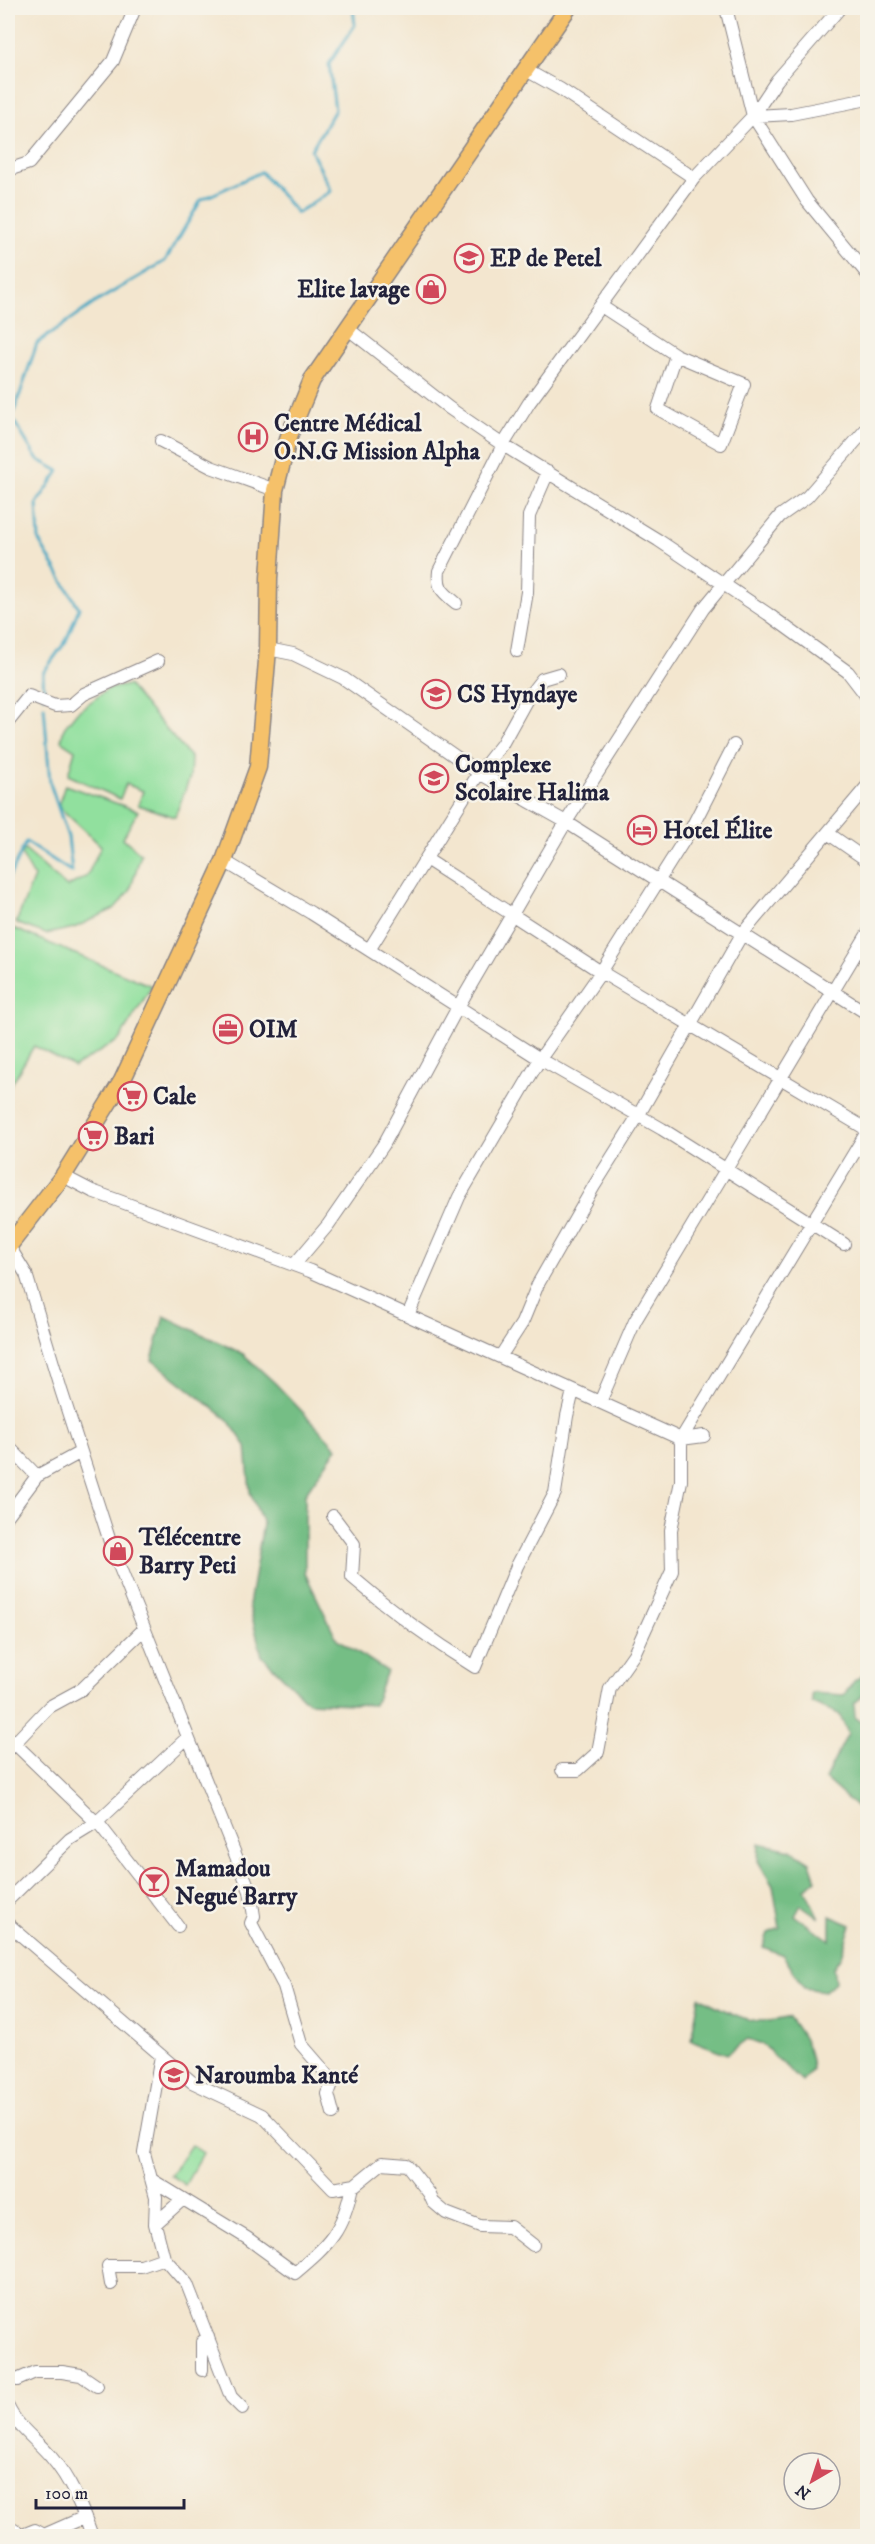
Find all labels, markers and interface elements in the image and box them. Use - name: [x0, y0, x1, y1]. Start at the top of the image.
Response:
- school or university icon: EP de Petel: [453, 242, 485, 274]
- place label: EP de Petel: [490, 244, 602, 274]
- shop icon: Elite lavage: [415, 273, 447, 305]
- place label: Elite lavage: [297, 275, 410, 305]
- place label: Centre Médical O.N.G Mission Alpha: [274, 409, 481, 467]
- hospital icon: Centre Médical O.N.G Mission Alpha: [237, 421, 269, 453]
- school or university icon: CS Hyndaye: [420, 678, 452, 710]
- place label: CS Hyndaye: [457, 680, 578, 710]
- place label: Complexe Scolaire Halima: [455, 750, 610, 808]
- school or university icon: Complexe Scolaire Halima: [418, 762, 450, 794]
- hotel icon: Hotel Élite: [626, 814, 658, 846]
- place label: Hotel Élite: [663, 815, 772, 846]
- office icon: OIM: [212, 1013, 244, 1045]
- place label: OIM: [249, 1015, 298, 1045]
- supermarket icon: Cale: [116, 1080, 148, 1112]
- place label: Cale: [153, 1082, 196, 1112]
- supermarket icon: Bari: [77, 1120, 109, 1152]
- place label: Bari: [114, 1122, 155, 1152]
- place label: Télécentre Barry Peti: [138, 1523, 241, 1581]
- shop icon: Télécentre Barry Peti: [102, 1535, 134, 1567]
- place label: Mamadou Negué Barry: [175, 1854, 298, 1912]
- bar icon: Mamadou Negué Barry: [138, 1866, 170, 1898]
- school or university icon: Naroumba Kanté: [158, 2059, 190, 2091]
- place label: Naroumba Kanté: [195, 2061, 359, 2091]
- north arrow: [782, 2451, 842, 2511]
- scale bar: [36, 2472, 184, 2510]
- text: N: [792, 2480, 815, 2504]
- text: 100 m: [45, 2483, 88, 2505]

